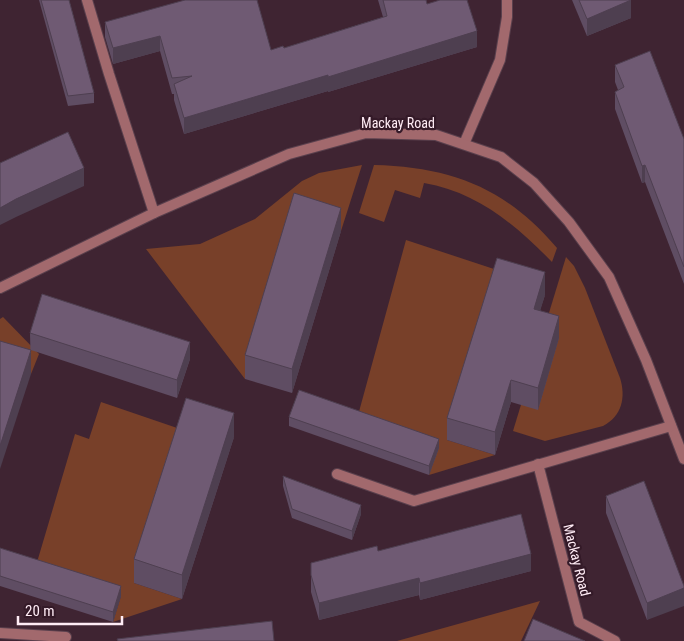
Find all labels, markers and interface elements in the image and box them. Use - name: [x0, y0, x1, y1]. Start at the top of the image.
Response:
- street label: Mackay Road: [361, 115, 435, 131]
- street label: Mackay Road: [560, 522, 594, 598]
- scale bar: [18, 594, 121, 626]
- text: 20 m: [25, 602, 55, 620]

